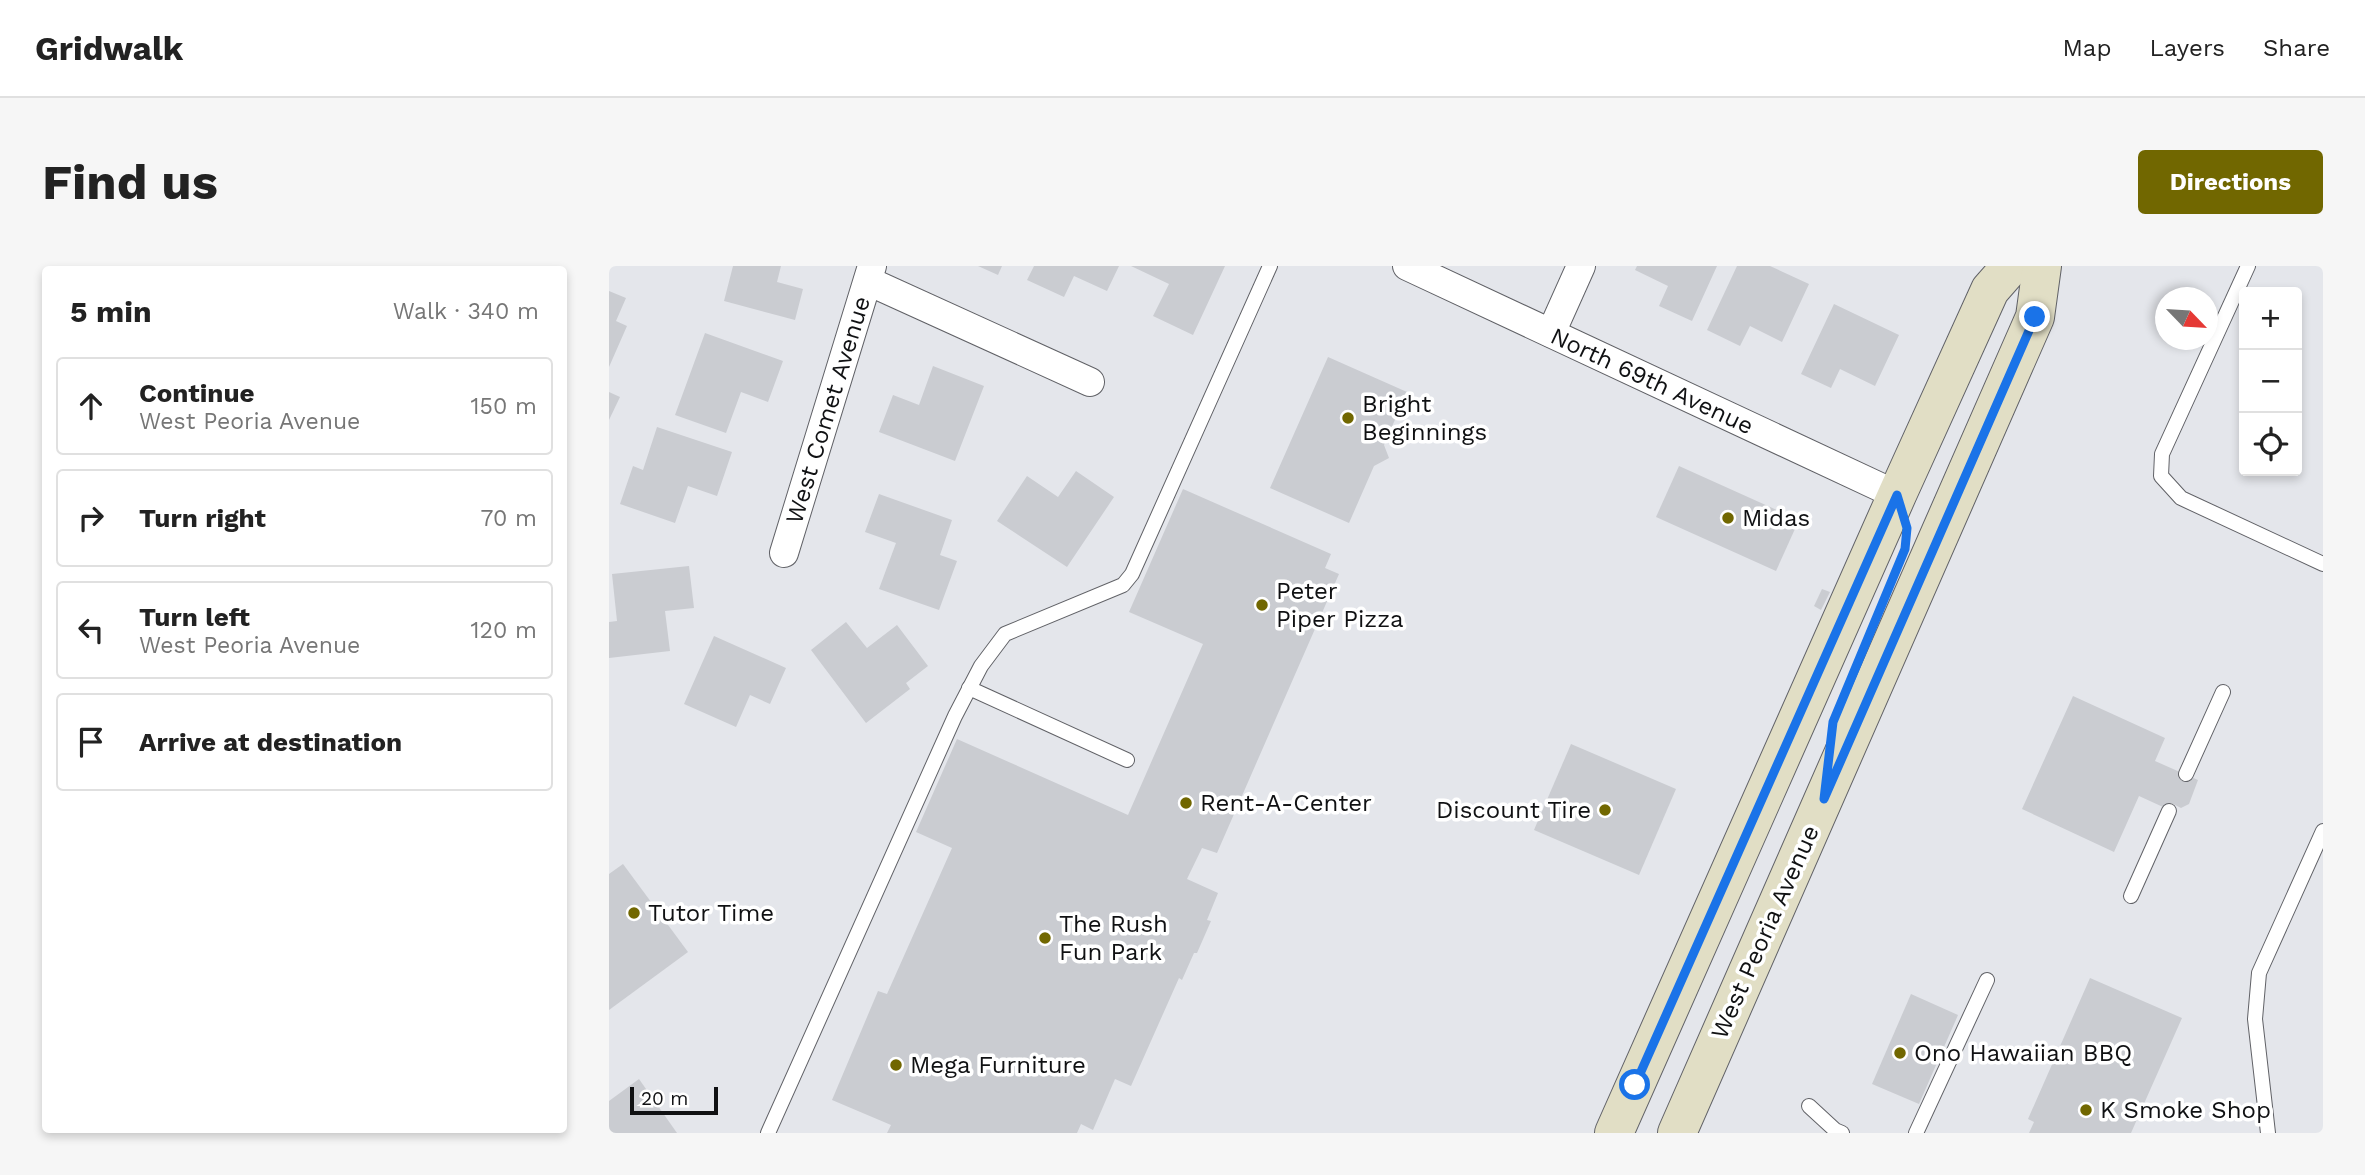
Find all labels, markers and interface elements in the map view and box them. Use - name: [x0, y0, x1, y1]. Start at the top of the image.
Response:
- text: Gridwalk: [35, 29, 183, 68]
- text: Map: [2063, 34, 2111, 62]
- text: Layers: [2149, 34, 2225, 62]
- text: Share: [2263, 34, 2330, 62]
- button: Directions: [2138, 150, 2323, 214]
- text: Find us: [42, 153, 218, 211]
- north arrow: [2155, 287, 2218, 350]
- map controls: [2239, 287, 2302, 476]
- button: +: [2239, 287, 2302, 350]
- street label: West Comet Avenue: [780, 293, 876, 527]
- text: 5 min: [70, 294, 152, 329]
- text: Walk · 340 m: [393, 298, 539, 325]
- route end: [2019, 301, 2050, 332]
- street label: North 69th Avenue: [1546, 322, 1758, 440]
- button: −: [2239, 350, 2302, 413]
- text: Continue: [139, 378, 255, 408]
- icon: ahead: [72, 387, 110, 425]
- place label: Bright Beginnings: [1362, 390, 1487, 446]
- text: 150 m: [471, 393, 537, 420]
- text: West Peoria Avenue: [139, 408, 360, 435]
- marker: Bright Beginnings: [1340, 410, 1356, 426]
- button: locate: [2239, 413, 2302, 476]
- icon: right: [72, 499, 110, 537]
- text: Turn right: [139, 503, 266, 533]
- place label: Midas: [1742, 504, 1810, 532]
- text: 70 m: [480, 505, 537, 532]
- marker: Midas: [1720, 510, 1736, 526]
- place label: Peter Piper Pizza: [1276, 577, 1404, 633]
- marker: Peter Piper Pizza: [1254, 597, 1270, 613]
- text: Turn left: [139, 602, 250, 632]
- icon: left: [72, 611, 110, 649]
- text: 120 m: [471, 617, 537, 644]
- text: West Peoria Avenue: [139, 632, 360, 659]
- icon: arrive: [72, 723, 110, 761]
- text: Arrive at destination: [139, 727, 402, 757]
- place label: Rent-A-Center: [1200, 789, 1372, 817]
- marker: Rent-A-Center: [1178, 795, 1194, 811]
- place label: Discount Tire: [1436, 796, 1591, 824]
- marker: Discount Tire: [1597, 802, 1613, 818]
- street label: West Peoria Avenue: [1705, 821, 1825, 1043]
- place label: Tutor Time: [648, 899, 774, 927]
- marker: Tutor Time: [626, 905, 642, 921]
- place label: The Rush Fun Park: [1059, 910, 1168, 966]
- marker: The Rush Fun Park: [1037, 930, 1053, 946]
- place label: Ono Hawaiian BBQ: [1914, 1039, 2132, 1067]
- marker: Ono Hawaiian BBQ: [1892, 1045, 1908, 1061]
- place label: Mega Furniture: [910, 1051, 1086, 1079]
- marker: Mega Furniture: [888, 1057, 904, 1073]
- route start: [1619, 1069, 1650, 1100]
- scale bar: [630, 1084, 717, 1116]
- text: 20 m: [641, 1087, 688, 1110]
- place label: K Smoke Shop: [2100, 1096, 2271, 1124]
- marker: K Smoke Shop: [2078, 1102, 2094, 1118]

